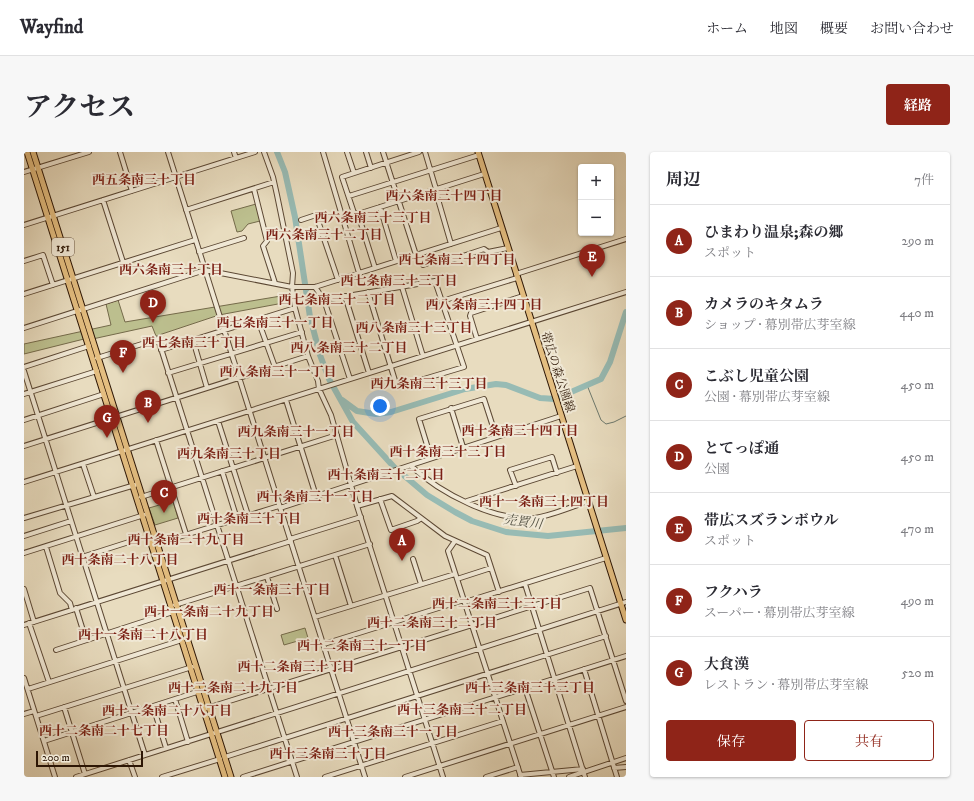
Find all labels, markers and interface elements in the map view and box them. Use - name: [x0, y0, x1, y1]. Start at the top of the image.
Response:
- text: Wayfind: [20, 16, 83, 39]
- text: ホーム: [706, 20, 748, 38]
- text: 地図: [770, 20, 798, 38]
- text: 概要: [820, 20, 848, 38]
- text: お問い合わせ: [870, 20, 954, 38]
- button: 経路: [886, 84, 950, 125]
- text: アクセス: [24, 90, 135, 125]
- map controls: [578, 164, 614, 236]
- button: +: [578, 164, 614, 200]
- text: 周辺: [666, 169, 700, 191]
- district label: 西五条南三十丁目: [92, 172, 196, 188]
- text: 7件: [914, 172, 934, 188]
- district label: 西六条南三十四丁目: [385, 188, 503, 204]
- button: −: [578, 200, 614, 236]
- district label: 西六条南三十三丁目: [314, 210, 432, 226]
- text: ひまわり温泉;森の郷: [704, 223, 843, 242]
- district label: 西六条南三十二丁目: [265, 227, 383, 243]
- text: A: [675, 233, 683, 249]
- text: 290 m: [902, 233, 934, 249]
- road number: 151: [52, 238, 74, 256]
- pin: E: [579, 244, 605, 277]
- text: スポット: [704, 245, 756, 261]
- district label: 西七条南三十四丁目: [398, 252, 516, 268]
- district label: 西六条南三十丁目: [119, 262, 223, 278]
- district label: 西七条南三十三丁目: [340, 273, 458, 289]
- pin: D: [140, 290, 166, 323]
- district label: 西七条南三十二丁目: [278, 292, 396, 308]
- text: カメラのキタムラ: [704, 295, 824, 314]
- district label: 西八条南三十四丁目: [425, 297, 543, 313]
- text: B: [675, 305, 683, 321]
- text: 440 m: [899, 305, 934, 321]
- district label: 西七条南三十一丁目: [216, 315, 334, 331]
- text: ショップ · 幕別帯広芽室線: [704, 317, 855, 333]
- district label: 西八条南三十三丁目: [355, 320, 473, 336]
- street label: 帯広の森公園線: [537, 330, 578, 414]
- district label: 西七条南三十丁目: [142, 335, 246, 351]
- pin: F: [110, 340, 136, 373]
- district label: 西八条南三十二丁目: [290, 340, 408, 356]
- district label: 西八条南三十一丁目: [219, 364, 337, 380]
- text: こぶし児童公園: [704, 367, 809, 386]
- district label: 西九条南三十三丁目: [370, 376, 488, 392]
- text: C: [675, 377, 683, 393]
- text: 450 m: [901, 377, 934, 393]
- text: 公園 · 幕別帯広芽室線: [704, 389, 830, 405]
- pin: B: [135, 390, 161, 423]
- your location: [370, 396, 390, 416]
- pin: G: [94, 405, 120, 438]
- district label: 西十条南三十四丁目: [461, 423, 579, 439]
- district label: 西九条南三十一丁目: [237, 424, 355, 440]
- text: とてっぽ通: [704, 439, 779, 458]
- district label: 西十条南三十三丁目: [389, 444, 507, 460]
- district label: 西九条南三十丁目: [177, 446, 281, 462]
- text: D: [674, 449, 684, 465]
- text: 450 m: [901, 449, 934, 465]
- text: 公園: [704, 461, 730, 477]
- district label: 西十条南三十二丁目: [327, 467, 445, 483]
- pin: C: [151, 480, 177, 513]
- district label: 西十条南三十一丁目: [256, 489, 374, 505]
- district label: 西十一条南三十四丁目: [479, 494, 609, 510]
- district label: 西十条南三十丁目: [197, 511, 301, 527]
- water label: 売買川: [502, 511, 545, 533]
- text: 帯広スズランボウル: [704, 511, 839, 530]
- text: E: [674, 521, 684, 537]
- text: 470 m: [901, 521, 934, 537]
- pin: A: [389, 528, 415, 561]
- district label: 西十条南二十九丁目: [127, 532, 245, 548]
- text: スポット: [704, 533, 756, 549]
- district label: 西十条南二十八丁目: [61, 552, 179, 568]
- district label: 西十一条南三十丁目: [213, 582, 331, 598]
- text: フクハラ: [704, 583, 763, 602]
- text: F: [675, 593, 683, 609]
- text: 490 m: [900, 593, 934, 609]
- district label: 西十二条南三十三丁目: [432, 596, 562, 612]
- district label: 西十一条南二十九丁目: [144, 604, 274, 620]
- text: スーパー · 幕別帯広芽室線: [704, 605, 854, 621]
- district label: 西十二条南三十二丁目: [367, 615, 497, 631]
- district label: 西十一条南二十八丁目: [78, 627, 208, 643]
- district label: 西十二条南三十一丁目: [297, 638, 427, 654]
- text: 大食漢: [704, 655, 749, 674]
- district label: 西十二条南三十丁目: [237, 659, 355, 675]
- text: G: [674, 665, 684, 681]
- text: 520 m: [902, 665, 934, 681]
- text: レストラン · 幕別帯広芽室線: [704, 677, 868, 693]
- district label: 西十二条南二十九丁目: [168, 680, 298, 696]
- district label: 西十三条南三十三丁目: [465, 680, 595, 696]
- district label: 西十三条南三十二丁目: [397, 702, 527, 718]
- district label: 西十二条南二十八丁目: [102, 703, 232, 719]
- button: 保存: [666, 720, 796, 761]
- button: 共有: [804, 720, 934, 761]
- district label: 西十二条南二十七丁目: [39, 723, 169, 739]
- district label: 西十三条南三十一丁目: [328, 724, 458, 740]
- district label: 西十三条南三十丁目: [269, 746, 387, 762]
- scale bar: [36, 749, 143, 768]
- text: 200 m: [42, 751, 70, 765]

